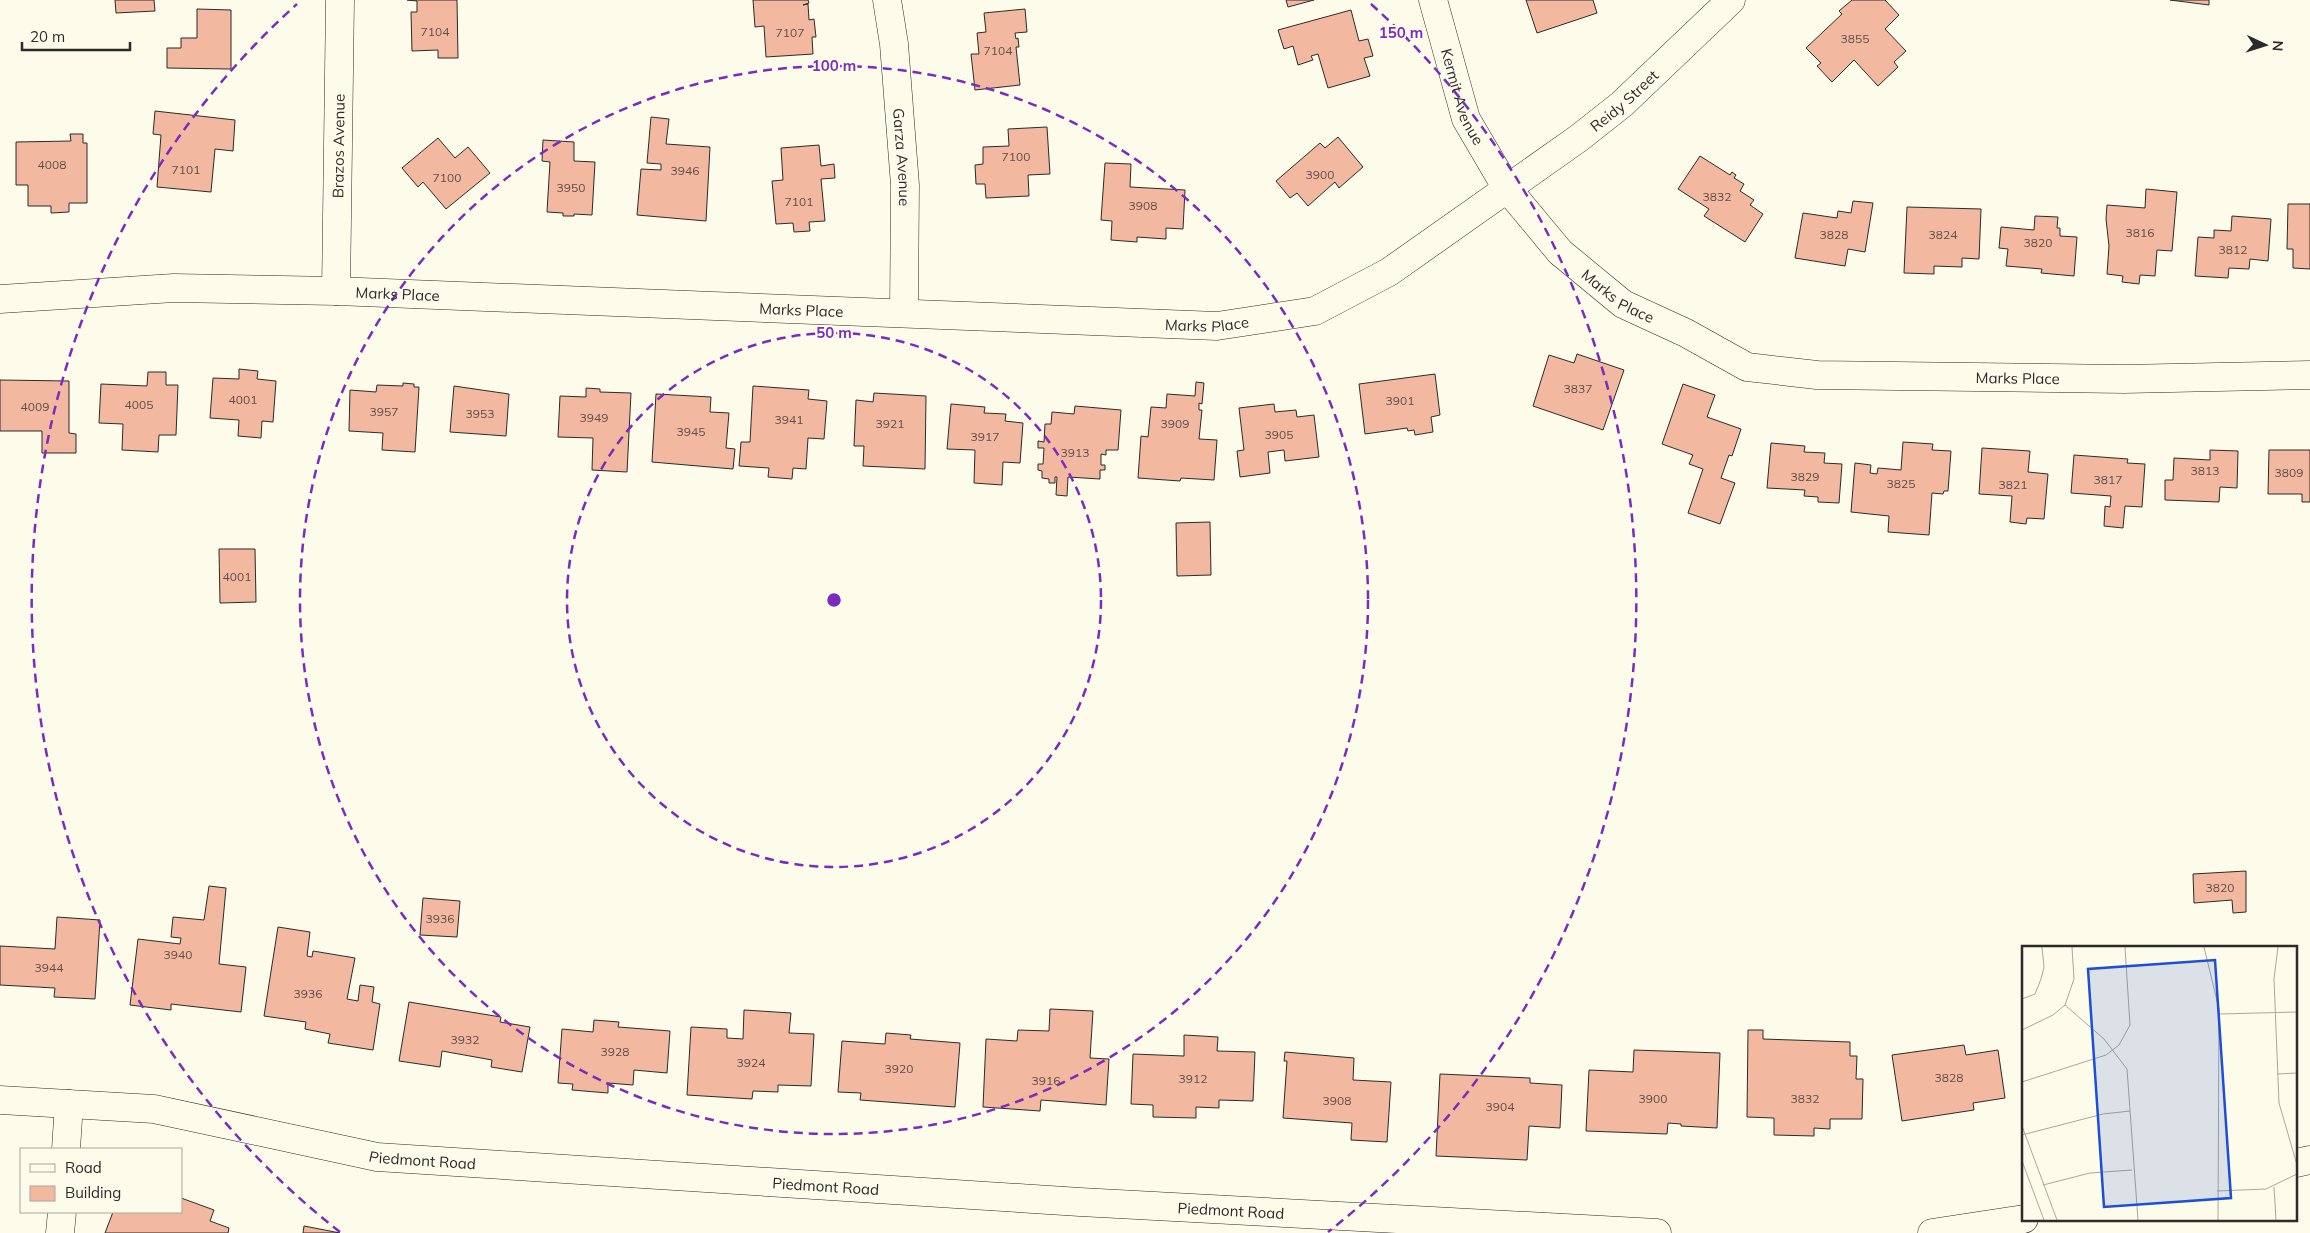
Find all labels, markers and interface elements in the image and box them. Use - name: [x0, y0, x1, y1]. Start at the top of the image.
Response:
- scale bar: [22, 20, 130, 52]
- north arrow: [2240, 20, 2290, 70]
- text: 150 m: [1379, 23, 1423, 42]
- house number: 7104: [421, 24, 449, 39]
- house number: 7107: [776, 25, 804, 40]
- text: 20 m: [30, 27, 65, 46]
- house number: 3855: [1841, 31, 1869, 46]
- text: N: [2269, 40, 2287, 52]
- house number: 7104: [984, 43, 1012, 58]
- street label: Kermit Avenue: [1437, 46, 1488, 148]
- text: 100 m: [812, 56, 856, 75]
- street label: Reidy Street: [1586, 65, 1662, 135]
- street label: Brazos Avenue: [328, 94, 348, 198]
- street label: Garza Avenue: [890, 107, 915, 206]
- house number: 7100: [1002, 149, 1030, 164]
- house number: 4008: [38, 157, 66, 172]
- house number: 7101: [172, 162, 200, 177]
- house number: 3946: [671, 163, 699, 178]
- house number: 3900: [1306, 167, 1334, 182]
- house number: 7100: [433, 170, 461, 185]
- house number: 3950: [557, 180, 585, 195]
- house number: 3832: [1703, 189, 1731, 204]
- house number: 7101: [785, 194, 813, 209]
- house number: 3908: [1129, 198, 1157, 213]
- house number: 3816: [2126, 225, 2154, 240]
- house number: 3828: [1820, 227, 1848, 242]
- house number: 3824: [1929, 227, 1957, 242]
- house number: 3820: [2024, 235, 2052, 250]
- house number: 3812: [2219, 242, 2247, 257]
- street label: Marks Place: [1578, 264, 1657, 327]
- street label: Marks Place: [355, 282, 440, 305]
- street label: Marks Place: [759, 298, 844, 321]
- street label: Marks Place: [1165, 312, 1250, 336]
- text: 50 m: [816, 323, 852, 342]
- street label: Marks Place: [1976, 368, 2060, 388]
- house number: 3837: [1564, 381, 1592, 396]
- house number: 4001: [229, 392, 257, 407]
- house number: 3901: [1386, 393, 1414, 408]
- house number: 4005: [125, 397, 153, 412]
- house number: 4009: [21, 399, 49, 414]
- house number: 3957: [370, 404, 398, 419]
- house number: 3953: [466, 406, 494, 421]
- house number: 3949: [580, 410, 608, 425]
- house number: 3941: [775, 412, 803, 427]
- house number: 3921: [876, 416, 904, 431]
- house number: 3909: [1161, 416, 1189, 431]
- house number: 3945: [677, 424, 705, 439]
- house number: 3905: [1265, 427, 1293, 442]
- house number: 3917: [971, 429, 999, 444]
- house number: 3913: [1061, 445, 1089, 460]
- house number: 3813: [2191, 463, 2219, 478]
- house number: 3809: [2275, 465, 2303, 480]
- house number: 3829: [1791, 469, 1819, 484]
- house number: 3817: [2094, 472, 2122, 487]
- house number: 3825: [1887, 476, 1915, 491]
- house number: 3821: [1999, 477, 2027, 492]
- house number: 4001: [223, 569, 251, 584]
- centre of rings: [825, 591, 843, 609]
- house number: 3820: [2206, 880, 2234, 895]
- house number: 3936: [426, 911, 454, 926]
- inset map: [2022, 946, 2298, 1220]
- house number: 3940: [164, 947, 192, 962]
- house number: 3944: [35, 960, 63, 975]
- house number: 3936: [294, 986, 322, 1001]
- house number: 3932: [451, 1032, 479, 1047]
- house number: 3928: [601, 1044, 629, 1059]
- house number: 3924: [737, 1055, 765, 1070]
- house number: 3920: [885, 1061, 913, 1076]
- house number: 3828: [1935, 1070, 1963, 1085]
- house number: 3912: [1179, 1071, 1207, 1086]
- house number: 3916: [1032, 1073, 1060, 1088]
- house number: 3900: [1639, 1091, 1667, 1106]
- house number: 3832: [1791, 1091, 1819, 1106]
- house number: 3908: [1323, 1093, 1351, 1108]
- house number: 3904: [1486, 1099, 1514, 1114]
- street label: Piedmont Road: [367, 1146, 477, 1173]
- legend: [20, 1148, 182, 1213]
- text: Road: [65, 1158, 102, 1177]
- street label: Piedmont Road: [772, 1173, 880, 1199]
- text: Building: [65, 1183, 121, 1202]
- street label: Piedmont Road: [1177, 1198, 1285, 1222]

